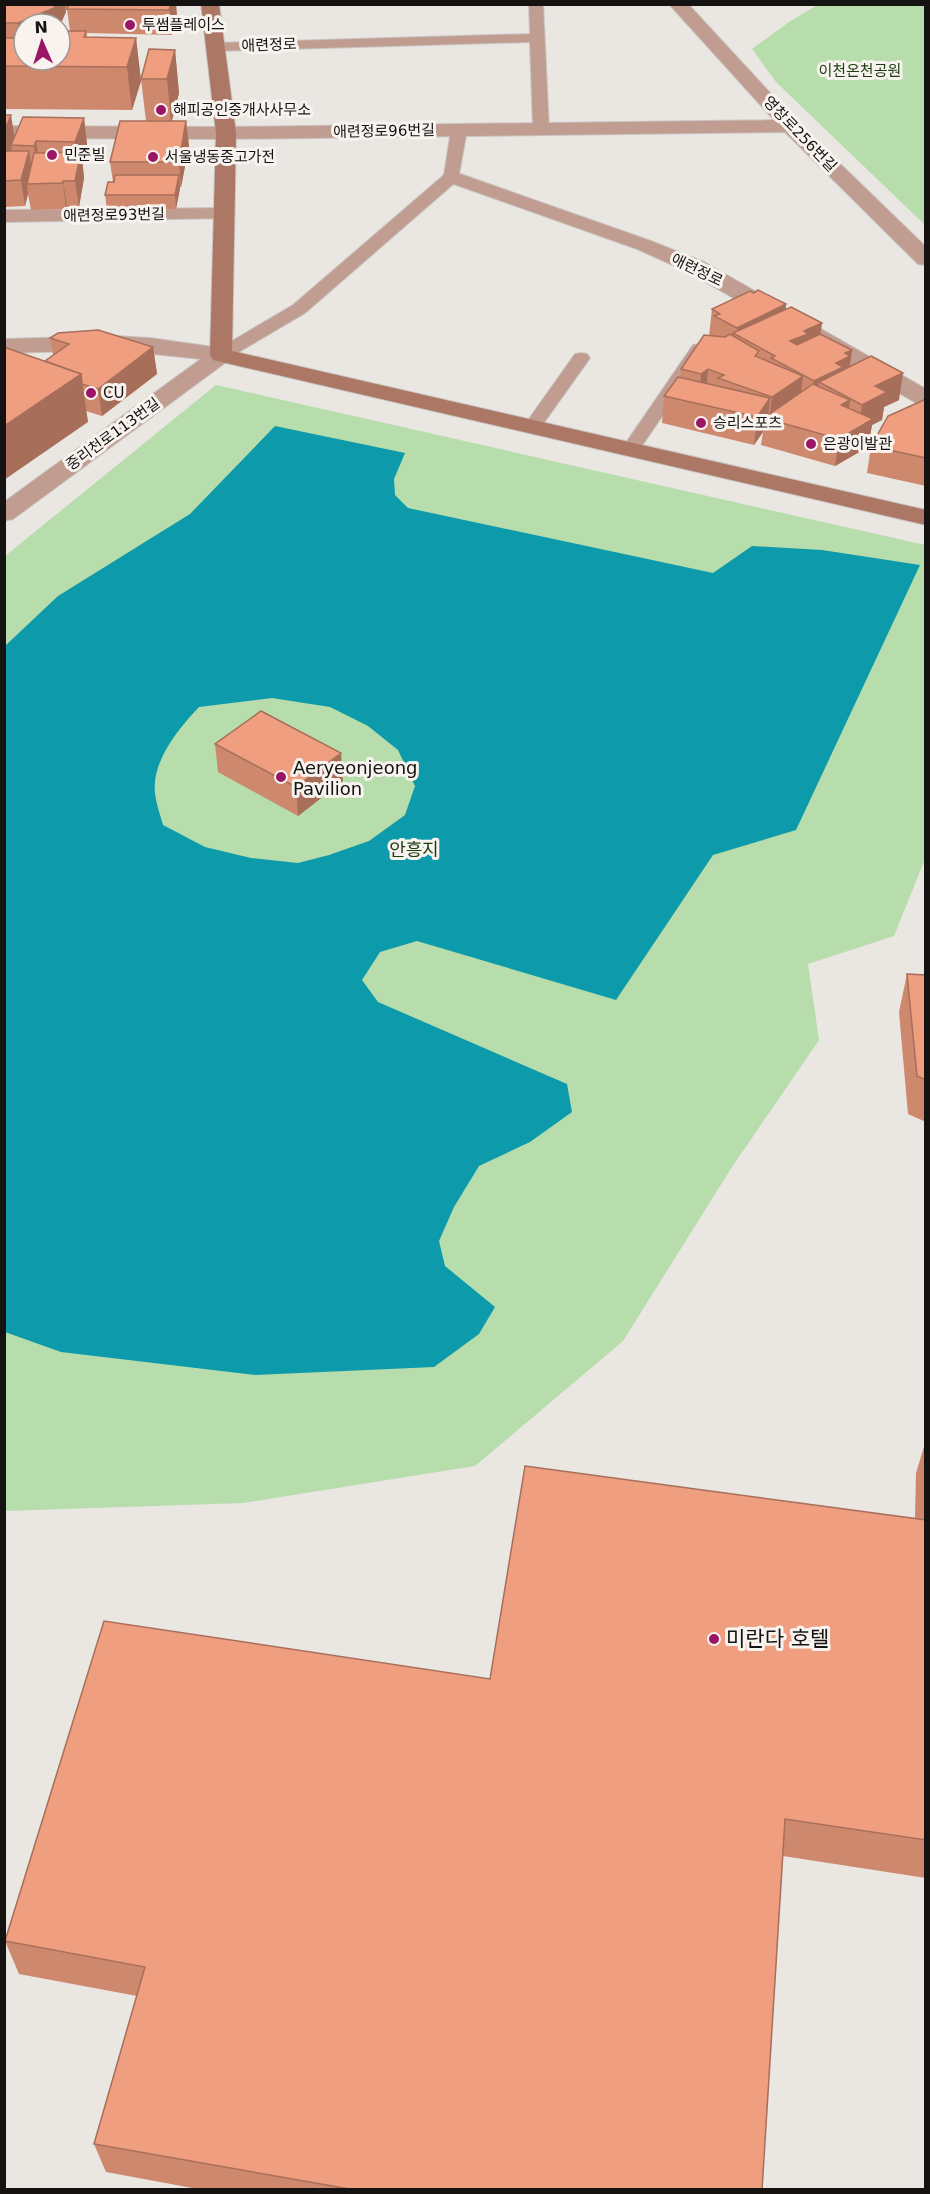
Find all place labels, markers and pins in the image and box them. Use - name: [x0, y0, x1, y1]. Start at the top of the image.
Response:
- place label: 투썸플레이스: [142, 16, 225, 34]
- marker: 투썸플레이스: [123, 18, 137, 32]
- place label: 해피공인중개사사무소: [173, 101, 311, 119]
- marker: 해피공인중개사사무소: [154, 103, 168, 117]
- place label: 민준빌: [64, 146, 105, 164]
- marker: 민준빌: [45, 148, 59, 162]
- place label: 서울냉동중고가전: [165, 148, 275, 166]
- marker: 서울냉동중고가전: [146, 150, 160, 164]
- place label: CU: [103, 384, 124, 402]
- marker: CU: [84, 386, 98, 400]
- place label: 승리스포츠: [713, 414, 782, 432]
- marker: 승리스포츠: [694, 416, 708, 430]
- place label: 은광이발관: [823, 435, 892, 453]
- marker: 은광이발관: [804, 437, 818, 451]
- place label: Aeryeonjeong Pavilion: [293, 757, 418, 799]
- marker: Aeryeonjeong Pavilion: [274, 770, 288, 784]
- place label: 미란다 호텔: [726, 1627, 829, 1651]
- marker: 미란다 호텔: [707, 1632, 721, 1646]

